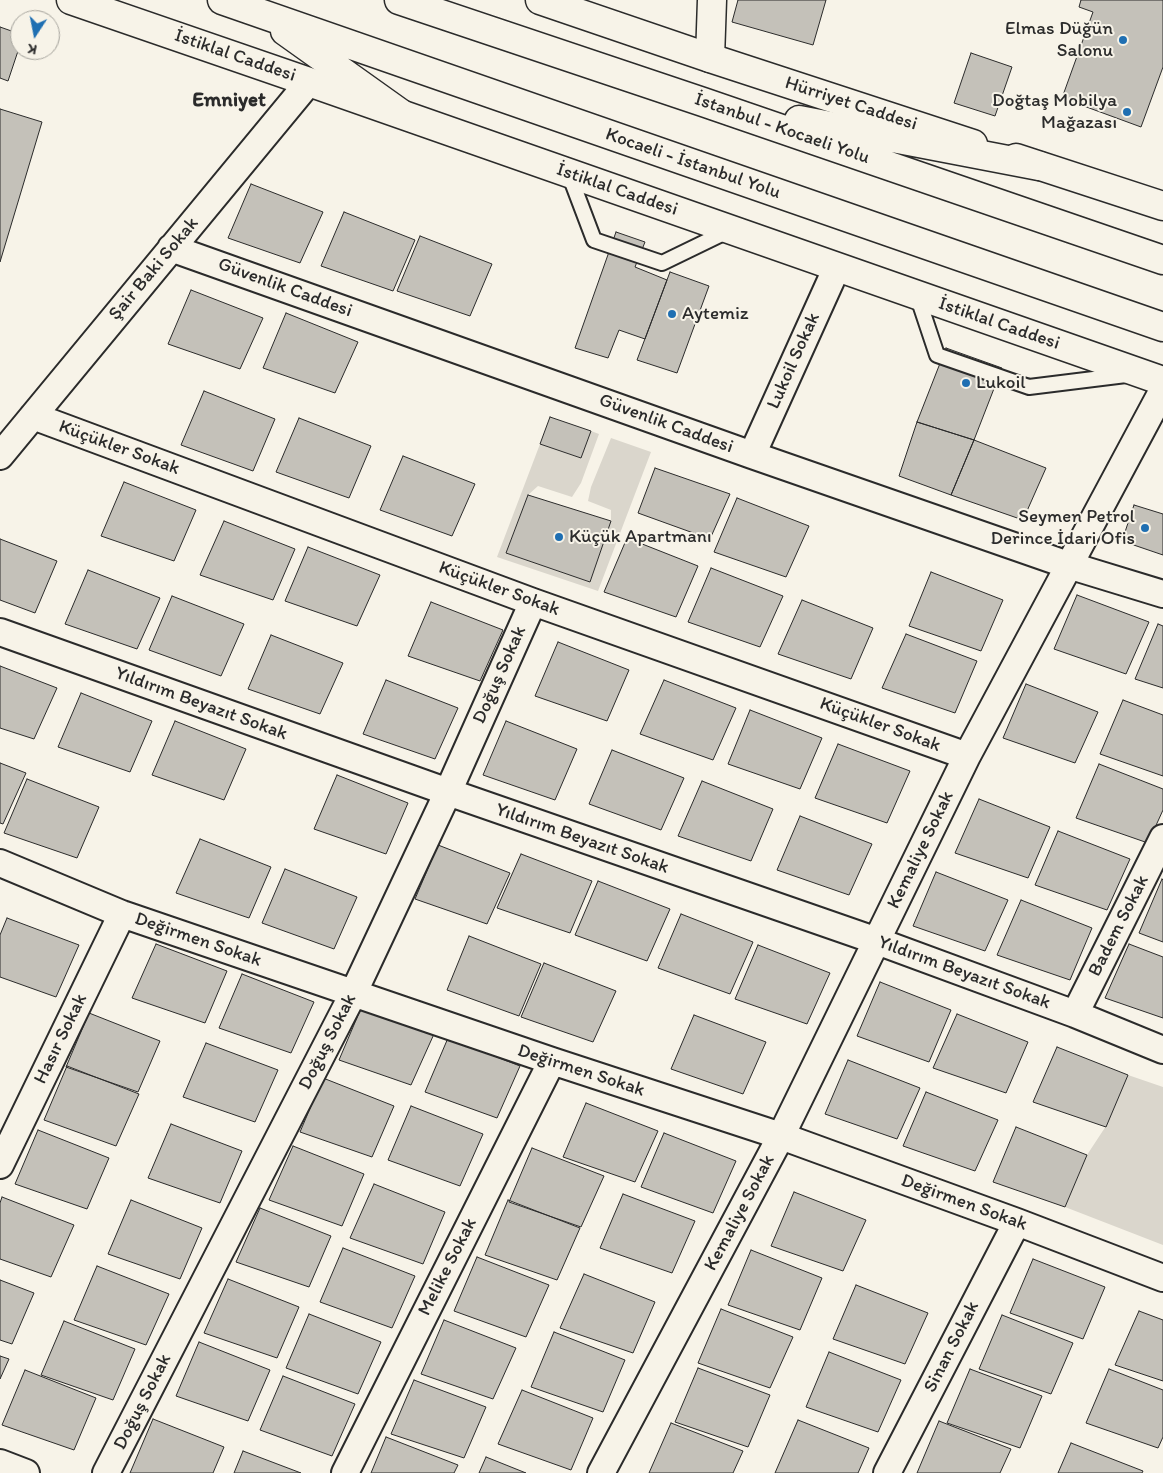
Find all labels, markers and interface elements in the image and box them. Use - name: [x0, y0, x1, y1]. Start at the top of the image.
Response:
- north arrow: [10, 10, 60, 60]
- place label: Elmas Düğün Salonu: [1005, 18, 1113, 62]
- street label: İstiklal Caddesi: [171, 25, 299, 87]
- marker: Elmas Düğün Salonu: [1117, 34, 1129, 46]
- text: K: [26, 40, 38, 58]
- street label: Hürriyet Caddesi: [782, 72, 920, 136]
- district label: Emniyet: [192, 88, 266, 114]
- street label: İstanbul - Kocaeli Yolu: [691, 88, 873, 170]
- place label: Doğtaş Mobilya Mağazası: [992, 90, 1117, 134]
- marker: Doğtaş Mobilya Mağazası: [1121, 106, 1133, 118]
- street label: Kocaeli - İstanbul Yolu: [602, 123, 784, 205]
- street label: İstiklal Caddesi: [553, 159, 681, 221]
- street label: Şair Baki Sokak: [104, 213, 204, 325]
- street label: Güvenlik Caddesi: [215, 253, 355, 323]
- street label: İstiklal Caddesi: [935, 293, 1063, 355]
- place label: Aytemiz: [682, 303, 749, 325]
- marker: Aytemiz: [666, 308, 678, 320]
- street label: Lukoil Sokak: [763, 309, 825, 413]
- place label: Lukoil: [976, 372, 1026, 394]
- marker: Lukoil: [960, 377, 972, 389]
- street label: Güvenlik Caddesi: [596, 389, 736, 459]
- street label: Küçükler Sokak: [55, 416, 183, 480]
- place label: Seymen Petrol Derince İdari Ofis: [990, 506, 1135, 550]
- marker: Seymen Petrol Derince İdari Ofis: [1139, 522, 1151, 534]
- place label: Küçük Apartmanı: [569, 526, 712, 548]
- marker: Küçük Apartmanı: [553, 531, 565, 543]
- street label: Küçükler Sokak: [435, 557, 563, 621]
- street label: Doğuş Sokak: [468, 623, 532, 727]
- street label: Yıldırım Beyazıt Sokak: [112, 662, 290, 746]
- street label: Küçükler Sokak: [816, 693, 944, 757]
- street label: Kemaliye Sokak: [883, 787, 959, 913]
- street label: Yıldırım Beyazıt Sokak: [492, 799, 672, 879]
- street label: Badem Sokak: [1084, 872, 1154, 980]
- street label: Değirmen Sokak: [132, 908, 264, 972]
- street label: Yıldırım Beyazıt Sokak: [875, 931, 1053, 1015]
- street label: Hasır Sokak: [29, 990, 93, 1088]
- street label: Doğuş Sokak: [294, 990, 362, 1094]
- street label: Değirmen Sokak: [514, 1040, 648, 1102]
- street label: Kemaliye Sokak: [700, 1151, 780, 1275]
- street label: Değirmen Sokak: [898, 1170, 1030, 1236]
- street label: Melike Sokak: [414, 1214, 482, 1320]
- street label: Sinan Sokak: [919, 1298, 985, 1396]
- street label: Doğuş Sokak: [109, 1350, 177, 1454]

